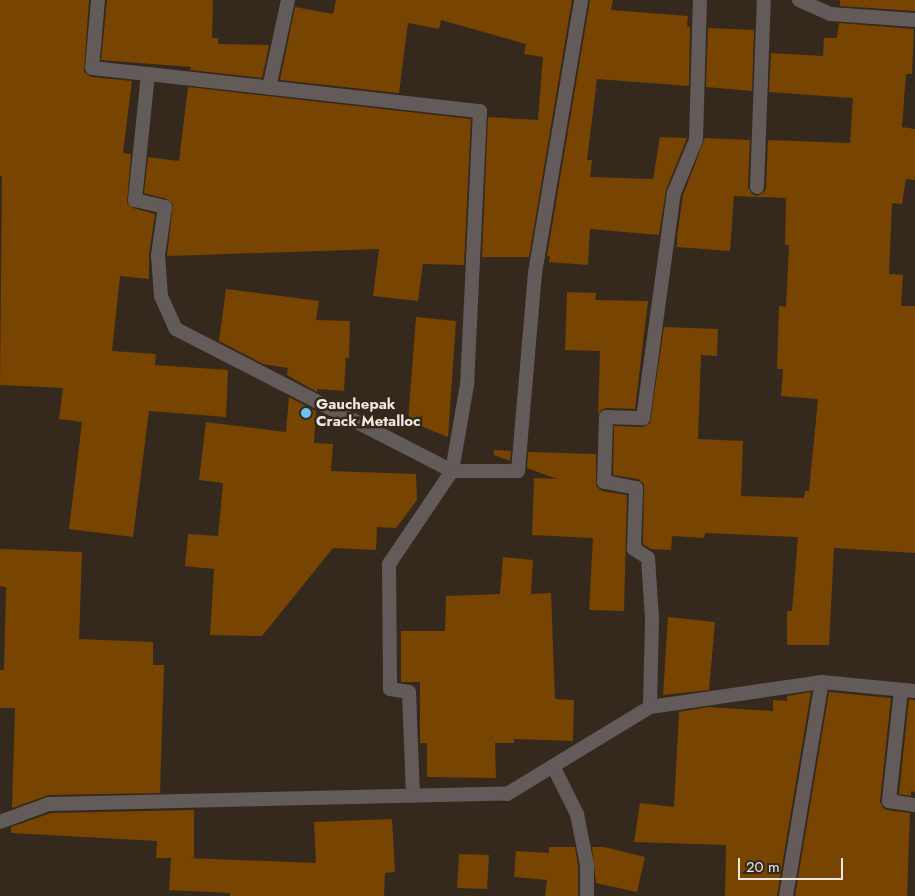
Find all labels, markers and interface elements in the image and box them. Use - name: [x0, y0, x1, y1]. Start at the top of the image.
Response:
- place label: Gauchepak Crack Metalloc: [316, 395, 421, 430]
- marker: Gauchepak Crack Metalloc: [300, 407, 312, 419]
- scale bar: [740, 848, 845, 880]
- text: 20 m: [746, 856, 780, 878]

